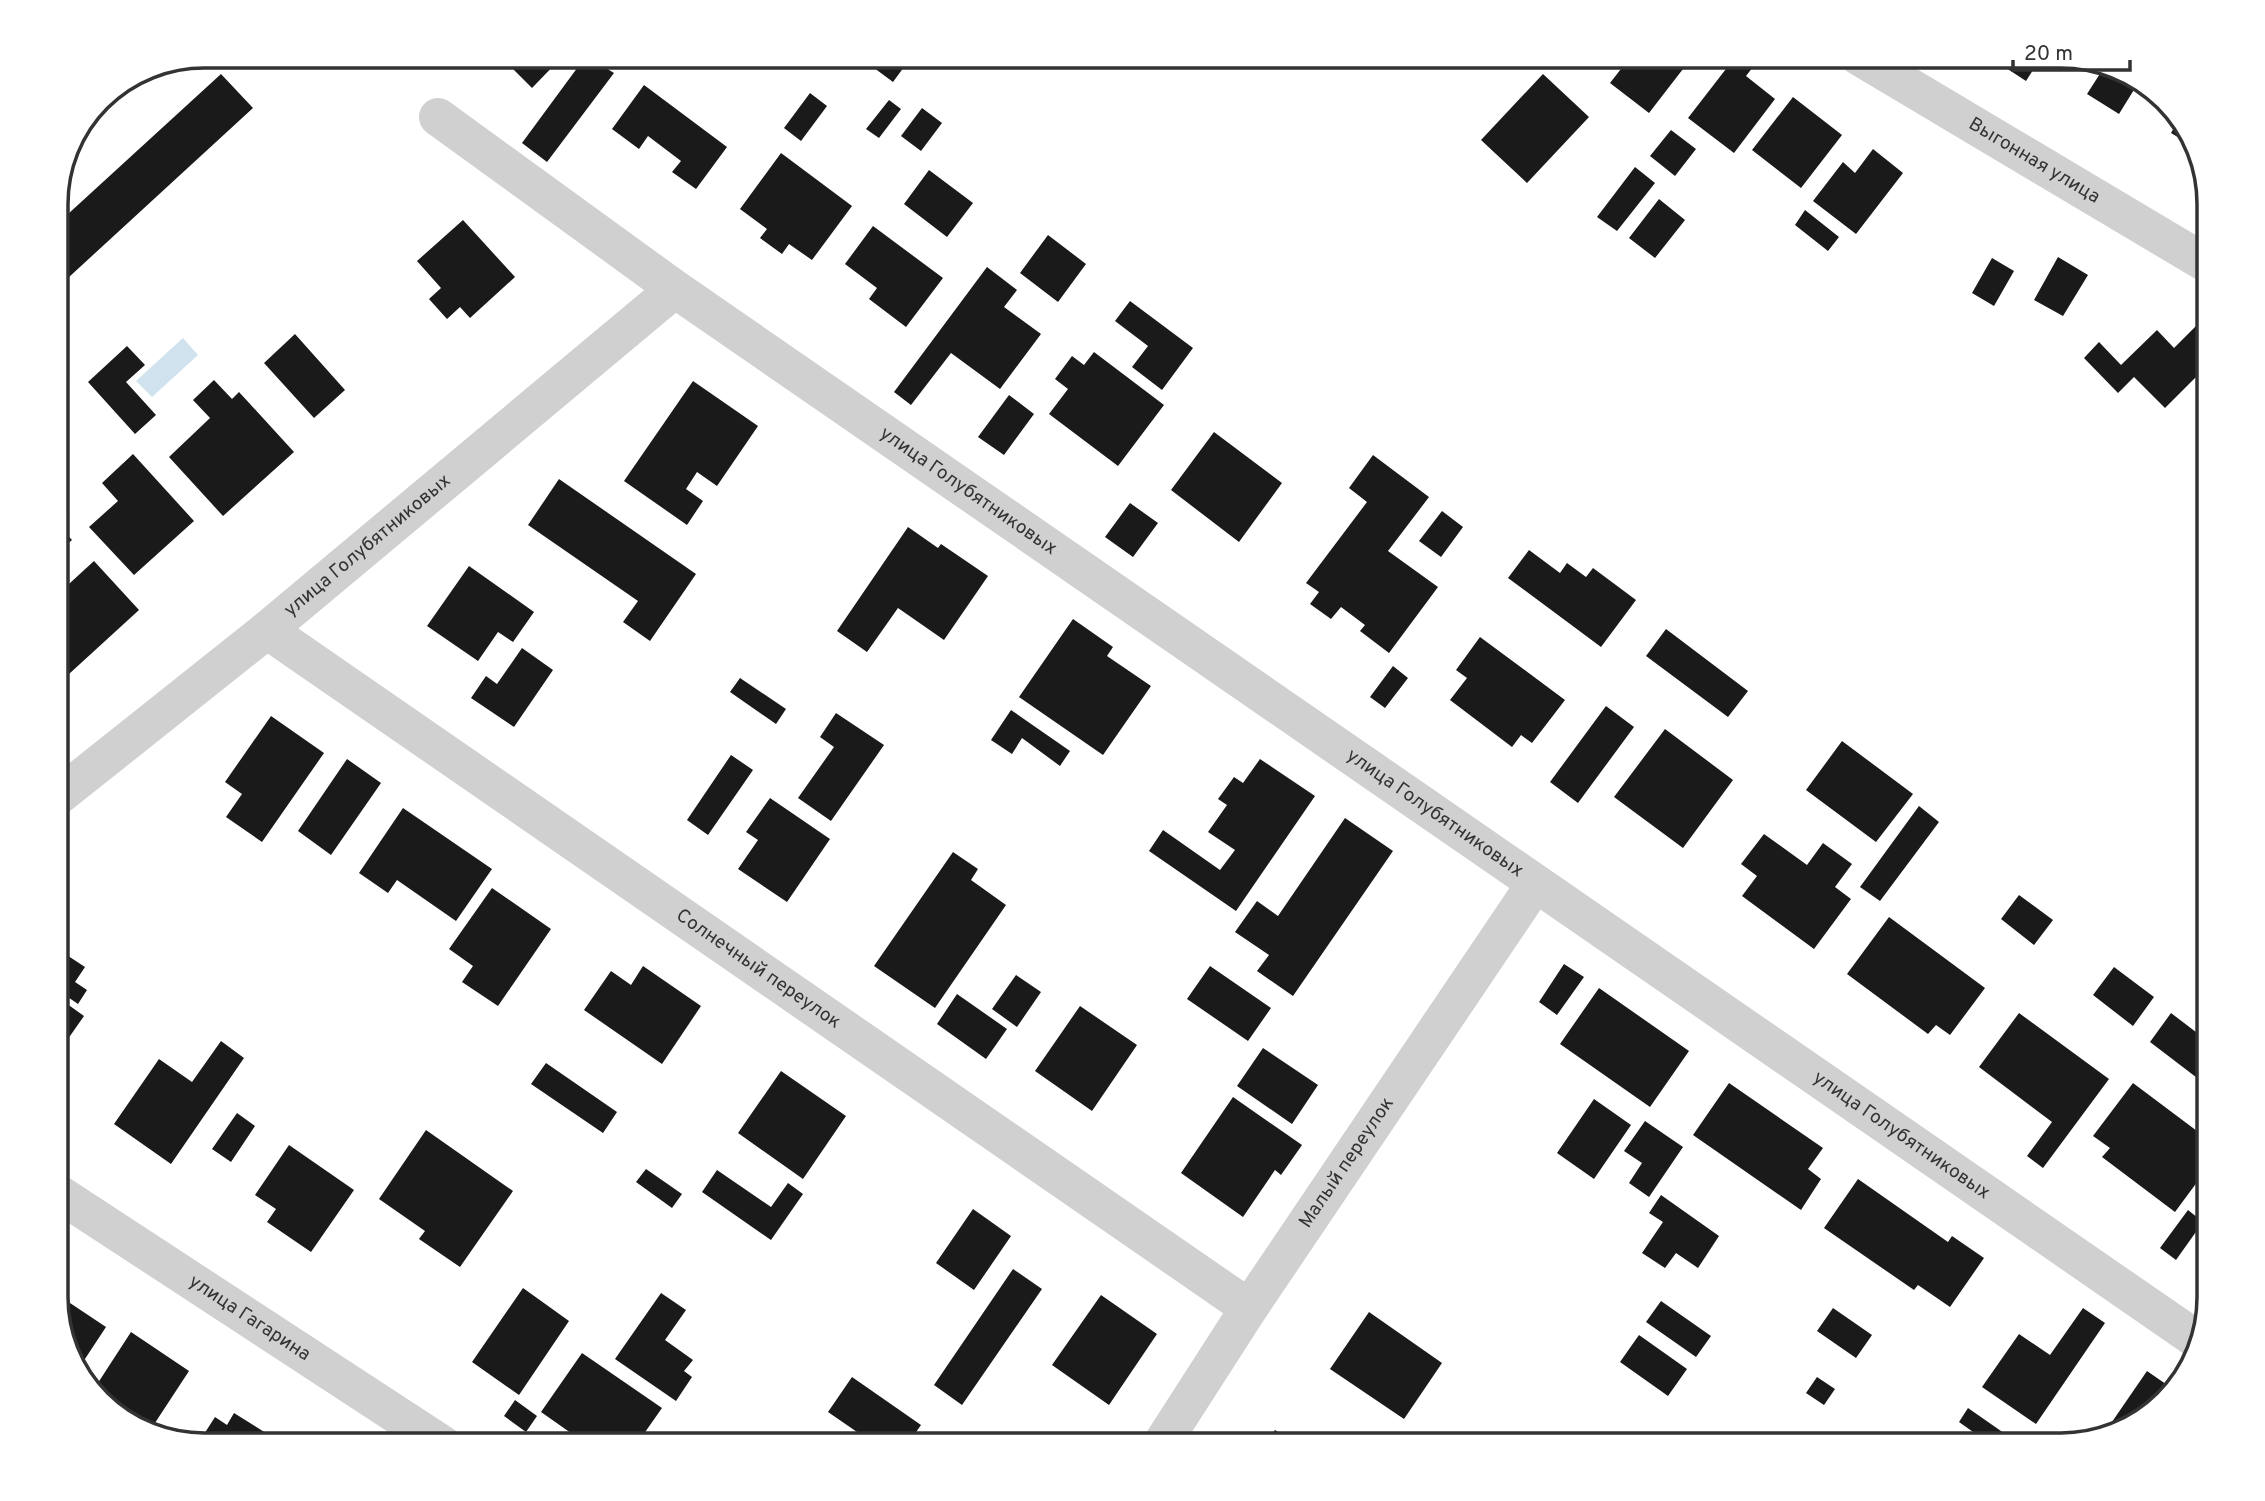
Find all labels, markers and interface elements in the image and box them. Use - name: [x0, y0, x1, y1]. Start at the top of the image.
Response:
- scale bar: [2013, 28, 2130, 72]
- text: 20 m: [2024, 41, 2073, 68]
- street label: Выгонная улица: [1964, 112, 2104, 209]
- street label: улица Голубятниковых: [875, 422, 1062, 561]
- street label: улица Голубятниковых: [279, 469, 456, 622]
- street label: улица Голубятниковых: [1341, 744, 1528, 883]
- street label: Солнечный переулок: [671, 904, 846, 1035]
- street label: улица Голубятниковых: [1808, 1066, 1995, 1205]
- street label: Малый переулок: [1294, 1093, 1400, 1233]
- street label: улица Гагарина: [184, 1270, 315, 1367]

